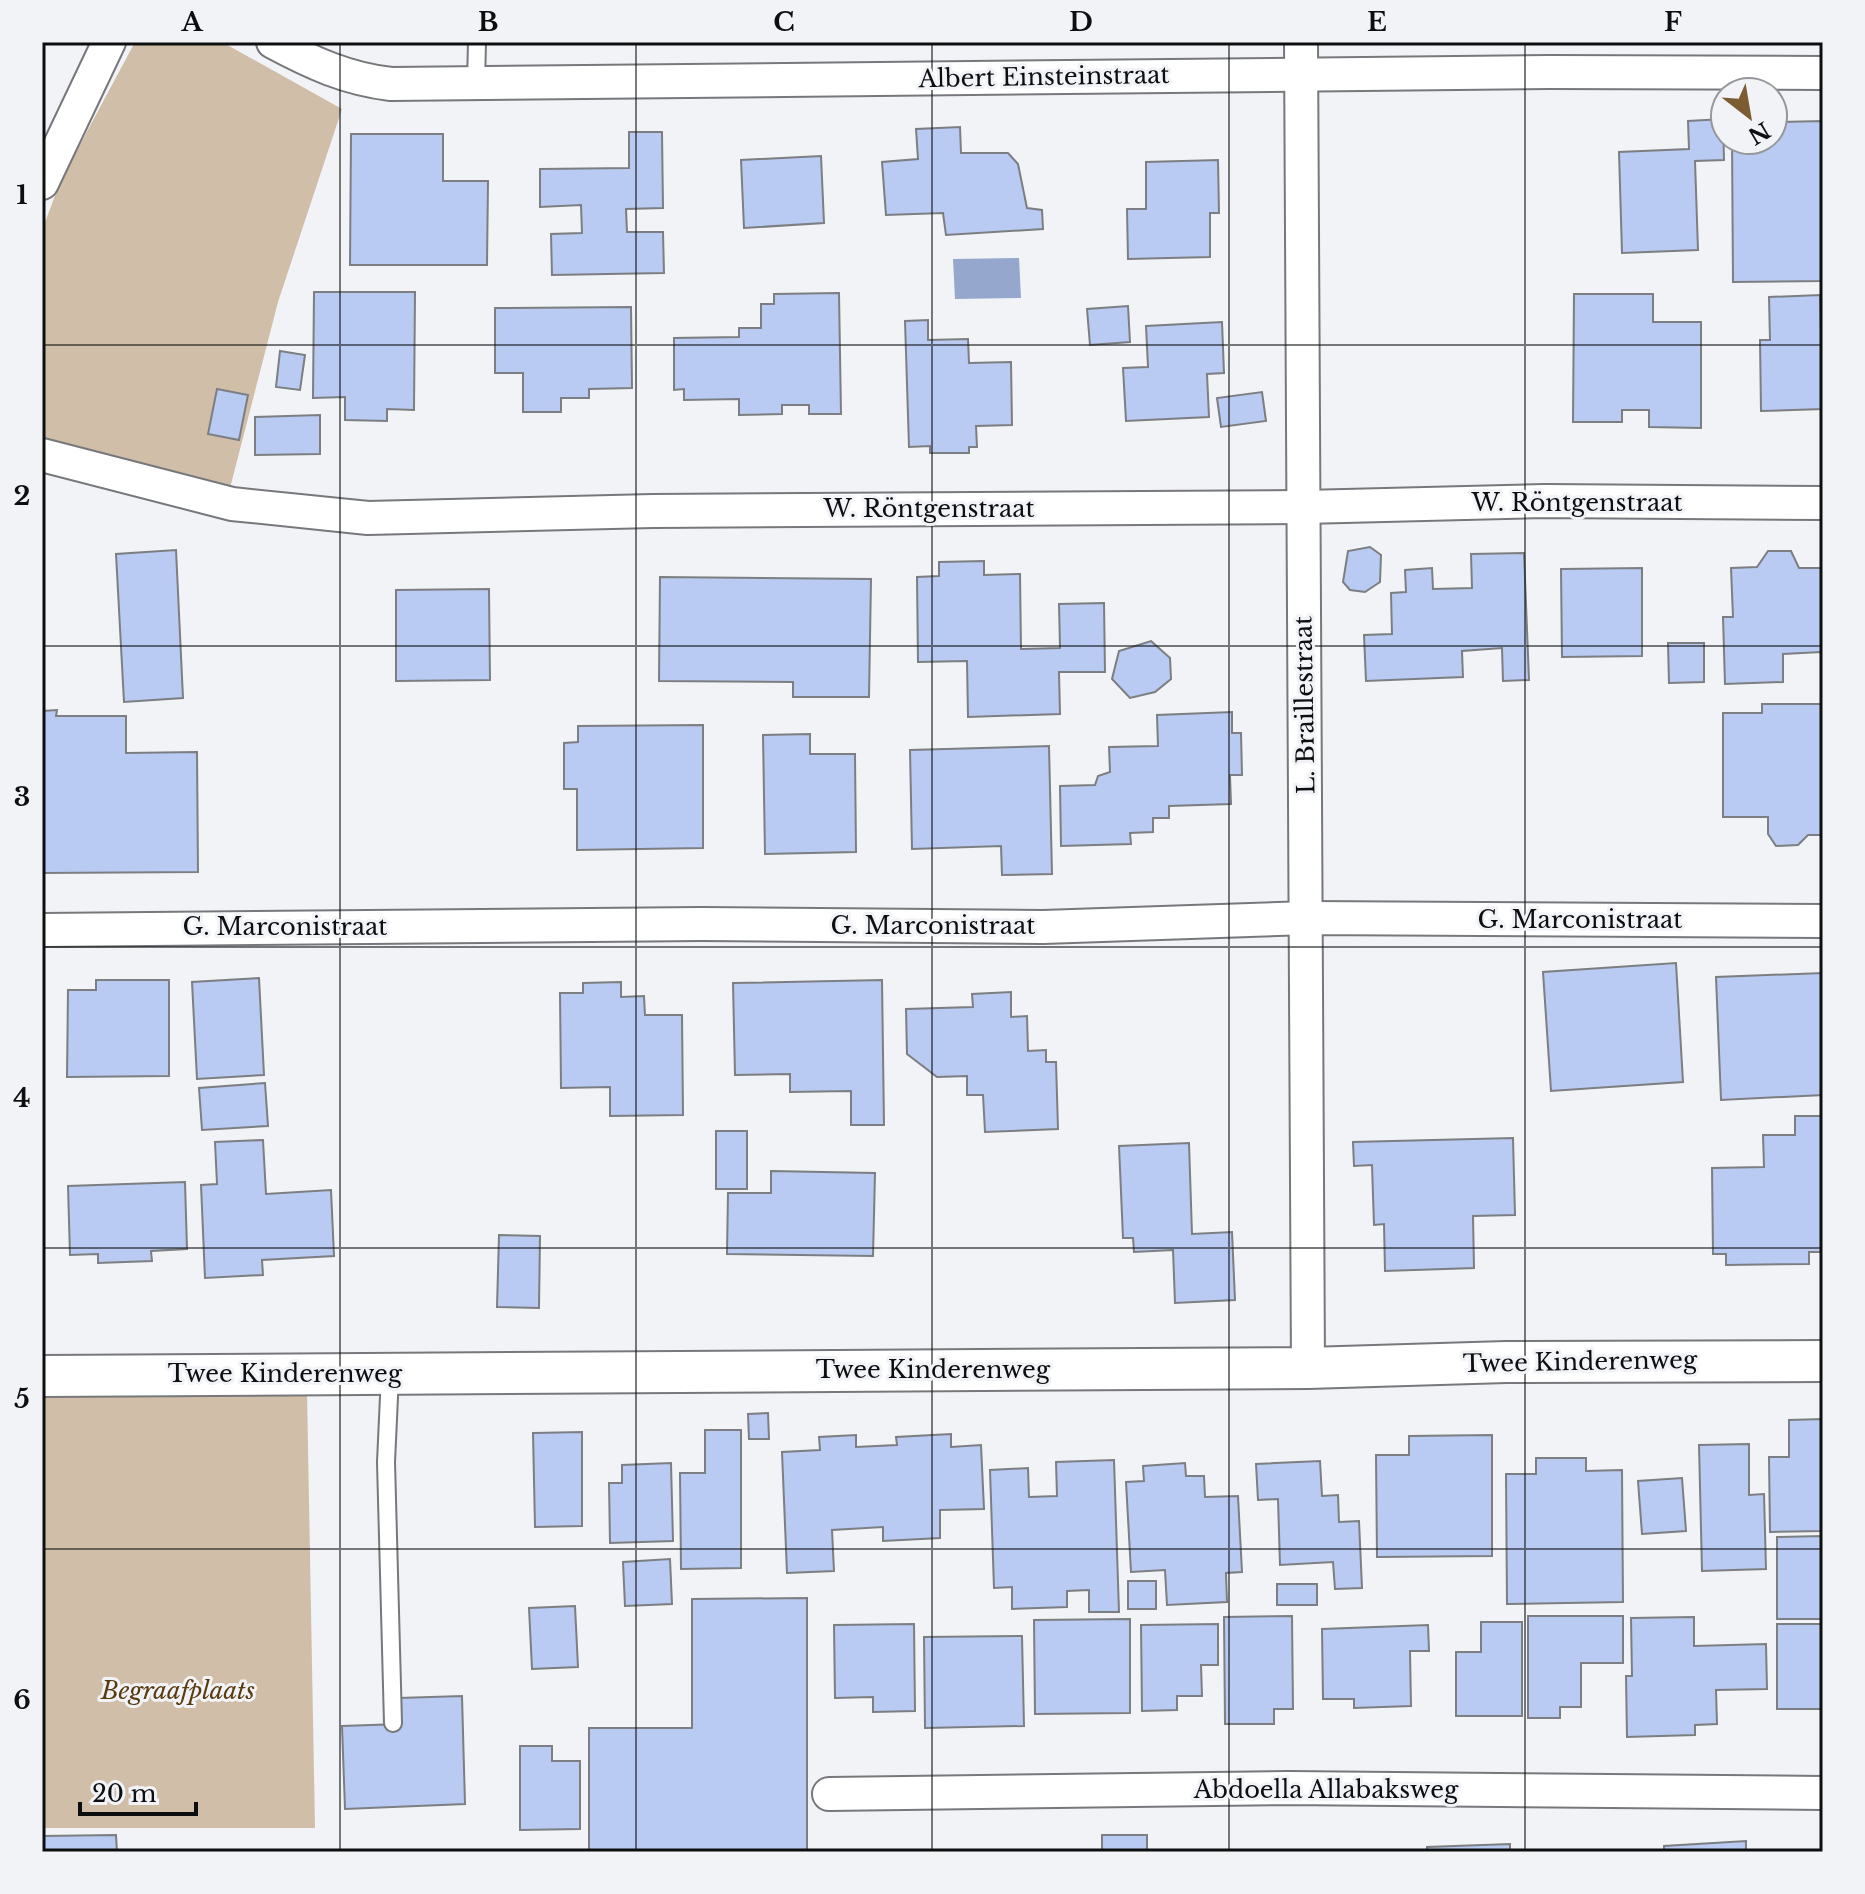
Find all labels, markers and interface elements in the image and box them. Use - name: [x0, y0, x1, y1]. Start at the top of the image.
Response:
- text: A: [180, 6, 203, 38]
- text: B: [478, 6, 498, 38]
- text: C: [773, 6, 795, 38]
- text: D: [1069, 6, 1093, 38]
- text: E: [1367, 6, 1387, 38]
- text: F: [1664, 6, 1682, 38]
- street label: Albert Einsteinstraat: [917, 60, 1170, 93]
- north arrow: [1709, 76, 1789, 156]
- text: N: [1743, 116, 1775, 150]
- text: 1: [16, 179, 28, 211]
- text: 2: [14, 480, 30, 512]
- street label: W. Röntgenstraat: [1470, 488, 1683, 517]
- street label: W. Röntgenstraat: [822, 494, 1035, 523]
- street label: L. Braillestraat: [1288, 616, 1321, 794]
- text: 3: [14, 781, 30, 813]
- street label: G. Marconistraat: [1478, 905, 1682, 934]
- street label: G. Marconistraat: [831, 911, 1035, 940]
- street label: G. Marconistraat: [183, 912, 387, 941]
- text: 4: [13, 1082, 31, 1114]
- street label: Twee Kinderenweg: [1463, 1345, 1698, 1378]
- street label: Twee Kinderenweg: [816, 1355, 1051, 1384]
- street label: Twee Kinderenweg: [168, 1359, 403, 1388]
- text: 5: [14, 1383, 30, 1415]
- park label: Begraafplaats: [100, 1676, 255, 1705]
- text: 6: [13, 1684, 31, 1716]
- scale bar: [80, 1766, 196, 1816]
- street label: Abdoella Allabaksweg: [1193, 1775, 1459, 1804]
- text: 20 m: [92, 1779, 157, 1808]

